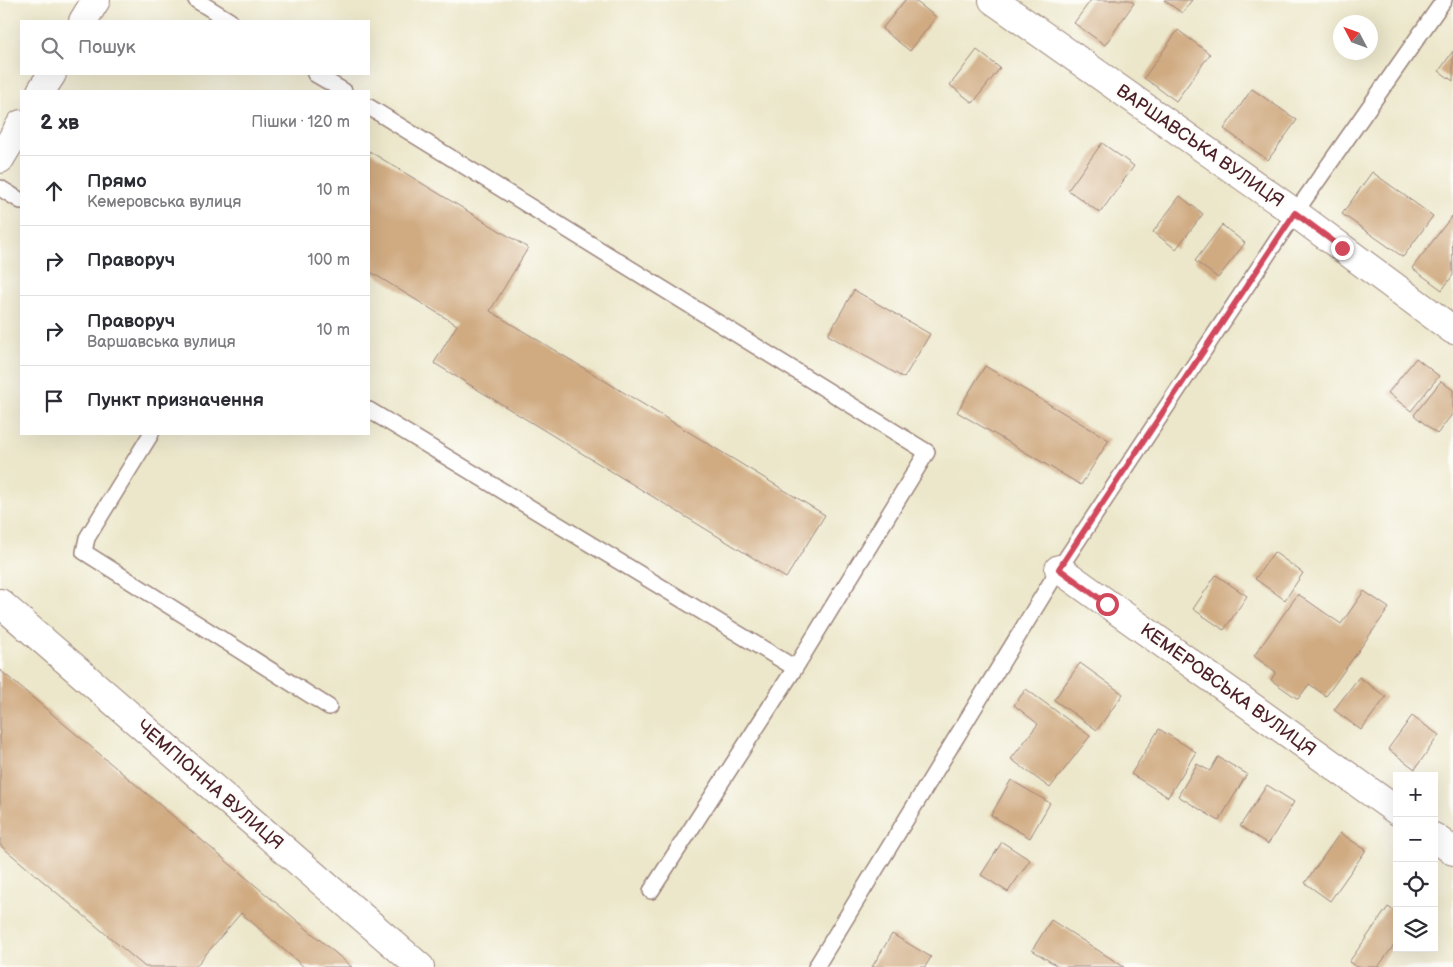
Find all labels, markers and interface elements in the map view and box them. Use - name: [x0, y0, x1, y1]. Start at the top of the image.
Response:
- north arrow: [1333, 15, 1378, 60]
- search box: [20, 20, 370, 75]
- icon: search: [38, 34, 66, 62]
- text: Пошук: [78, 36, 136, 59]
- street label: ВАРШАВСЬКА ВУЛИЦЯ: [1112, 80, 1288, 212]
- text: 2 хв: [40, 110, 79, 135]
- text: Пішки · 120 m: [251, 113, 350, 132]
- text: Прямо: [87, 170, 147, 193]
- icon: ahead: [40, 177, 68, 205]
- text: 10 m: [317, 181, 350, 200]
- text: Кемеровська вулиця: [87, 193, 241, 212]
- route end: [1331, 237, 1354, 260]
- icon: right: [40, 247, 68, 275]
- text: Праворуч: [87, 249, 175, 272]
- text: 100 m: [307, 251, 350, 270]
- text: Праворуч: [87, 310, 175, 333]
- icon: right: [40, 317, 68, 345]
- text: 10 m: [317, 321, 350, 340]
- text: Варшавська вулиця: [87, 333, 236, 352]
- icon: arrive: [40, 387, 68, 415]
- text: Пункт призначення: [87, 389, 264, 412]
- route start: [1096, 593, 1119, 616]
- street label: КЕМЕРОВСЬКА ВУЛИЦЯ: [1136, 619, 1320, 761]
- street label: ЧЕМПІОННА ВУЛИЦЯ: [133, 716, 287, 854]
- map controls: [1393, 772, 1438, 952]
- button: +: [1393, 772, 1438, 817]
- button: −: [1393, 817, 1438, 862]
- button: locate: [1393, 862, 1438, 907]
- button: layers: [1393, 907, 1438, 952]

